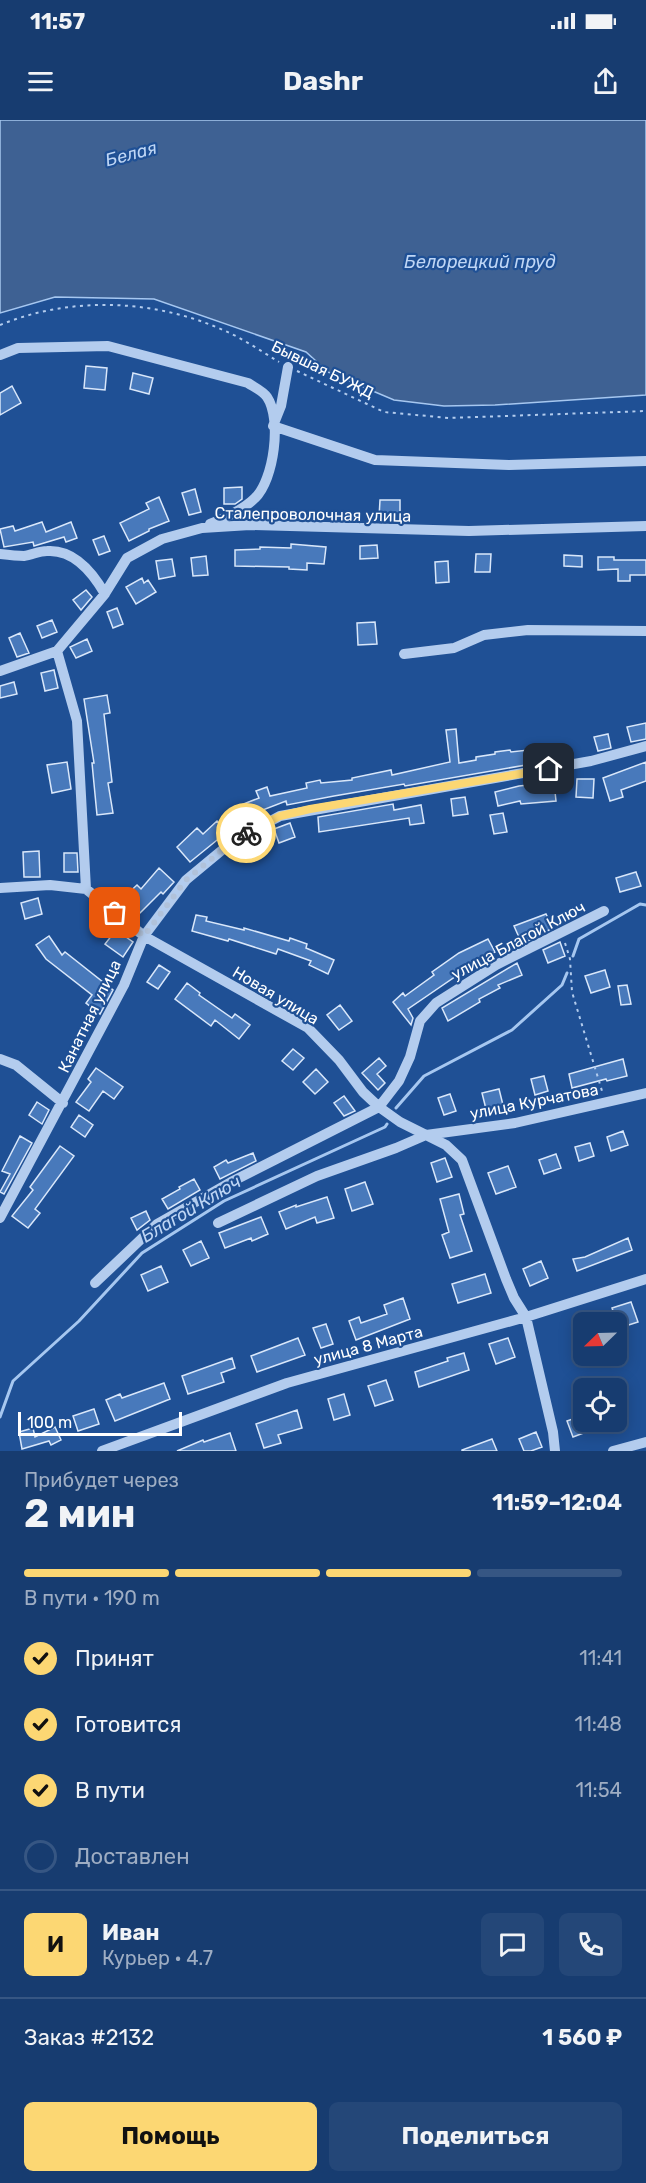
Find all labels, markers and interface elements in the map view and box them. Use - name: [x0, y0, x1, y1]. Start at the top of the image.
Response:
- text: 11:57: [30, 8, 85, 35]
- icon: menu: [24, 65, 57, 98]
- text: Dashr: [283, 65, 363, 97]
- icon: share: [589, 65, 622, 98]
- water label: Белая: [103, 137, 159, 171]
- water label: Белорецкий пруд: [404, 251, 556, 273]
- street label: Бывшая БУЖД: [269, 336, 377, 402]
- street label: Сталепроволочная улица: [215, 503, 411, 526]
- pin: [523, 743, 574, 794]
- icon: home: [532, 752, 565, 785]
- courier: [216, 803, 276, 863]
- icon: bike: [230, 817, 263, 850]
- pin: [89, 887, 140, 938]
- icon: bag: [98, 896, 131, 929]
- street label: улица Благой Ключ: [448, 897, 588, 984]
- street label: Канатная улица: [54, 957, 125, 1076]
- street label: Новая улица: [229, 962, 322, 1029]
- street label: улица Курчатова: [468, 1080, 600, 1123]
- water label: Благой Ключ: [137, 1171, 245, 1247]
- north arrow: [573, 1312, 627, 1366]
- map controls: [573, 1312, 627, 1432]
- street label: улица 8 Марта: [312, 1322, 425, 1369]
- button: locate: [573, 1378, 627, 1432]
- scale bar: [18, 1409, 182, 1436]
- text: 100 m: [27, 1413, 72, 1432]
- text: Прибудет через: [24, 1468, 179, 1492]
- text: 11:59–12:04: [492, 1489, 622, 1516]
- text: 2 мин: [24, 1491, 136, 1537]
- text: В пути · 190 m: [24, 1586, 160, 1610]
- icon: check: [24, 1642, 57, 1675]
- text: Принят: [75, 1645, 154, 1672]
- text: 11:41: [579, 1646, 622, 1670]
- icon: check: [24, 1708, 57, 1741]
- text: Готовится: [75, 1711, 181, 1738]
- text: 11:48: [575, 1712, 622, 1736]
- icon: check: [24, 1774, 57, 1807]
- text: В пути: [75, 1777, 145, 1804]
- text: 11:54: [575, 1778, 622, 1802]
- text: Доставлен: [75, 1843, 190, 1870]
- button: chat: [481, 1913, 544, 1976]
- button: phone: [559, 1913, 622, 1976]
- text: Иван: [102, 1919, 160, 1946]
- text: И: [47, 1931, 64, 1958]
- text: Курьер · 4.7: [102, 1946, 213, 1970]
- text: Заказ #2132: [24, 2024, 154, 2051]
- text: 1 560 ₽: [542, 2024, 622, 2051]
- button: Помощь: [24, 2102, 317, 2171]
- button: Поделиться: [329, 2102, 622, 2171]

